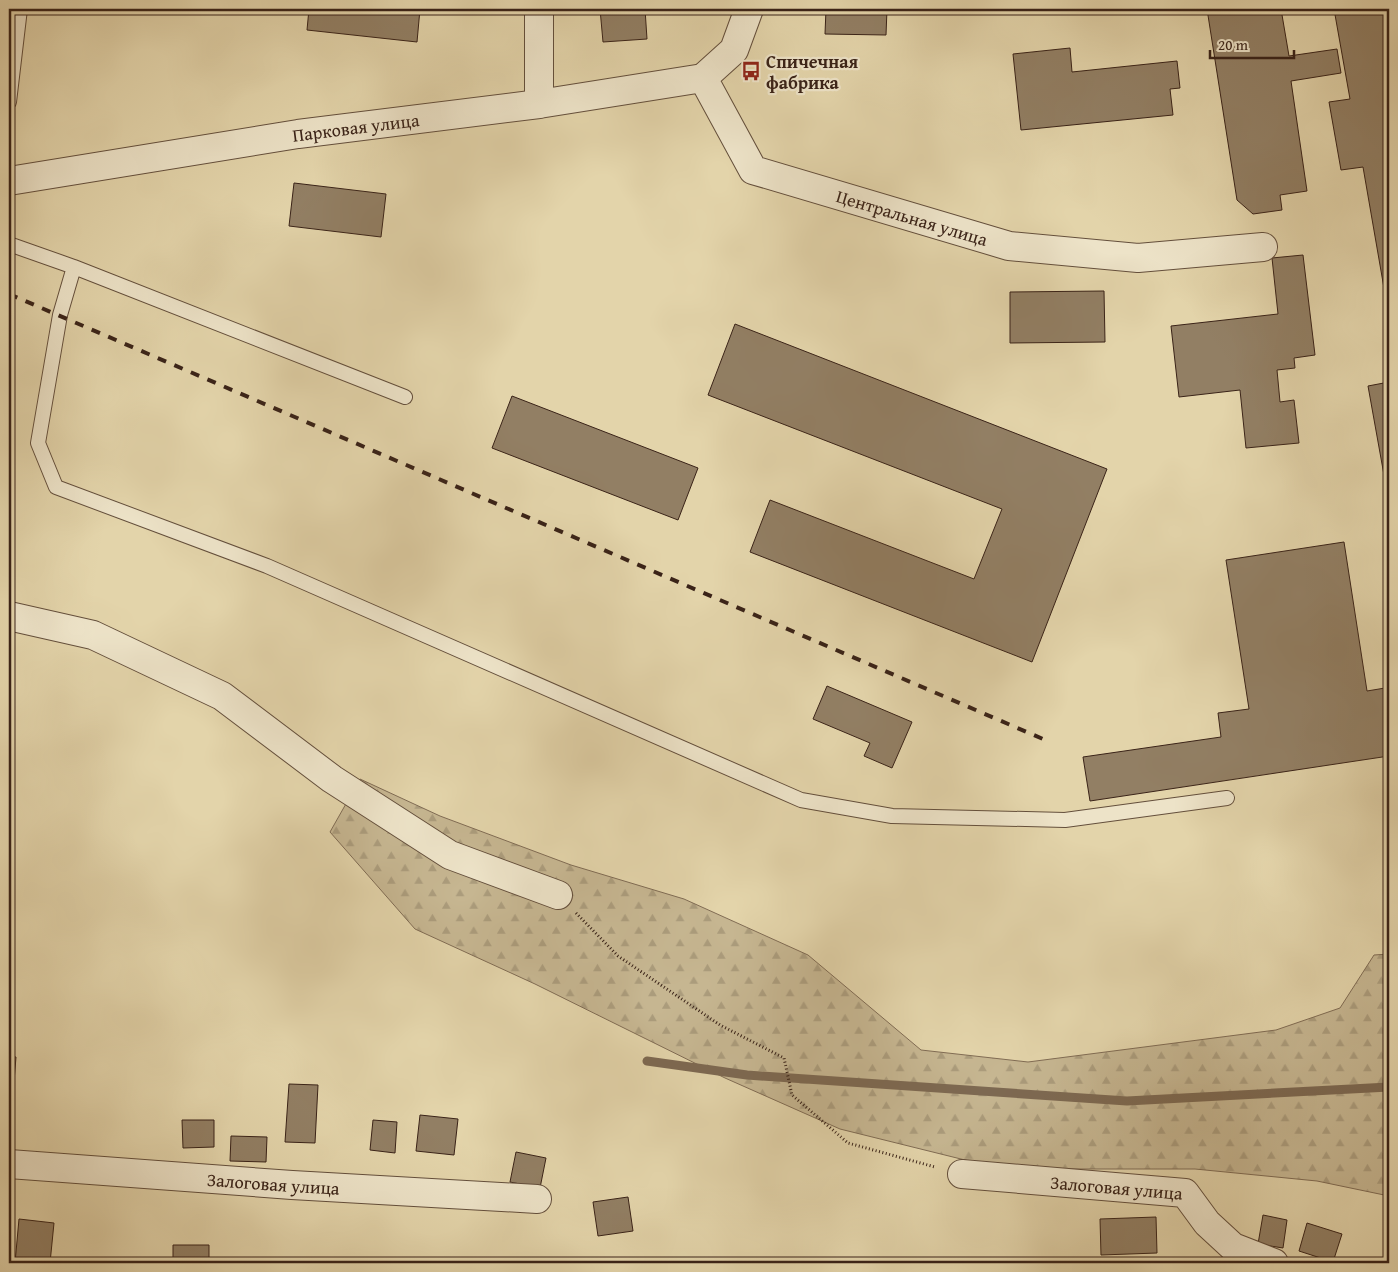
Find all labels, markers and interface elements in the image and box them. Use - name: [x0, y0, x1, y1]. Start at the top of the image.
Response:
- scale bar: [1210, 28, 1294, 60]
- text: 20 m: [1218, 34, 1249, 55]
- place label: Спичечная фабрика: [766, 48, 858, 96]
- bus stop icon: Спичечная фабрика: [740, 60, 762, 82]
- street label: Парковая улица: [291, 105, 421, 148]
- street label: Центральная улица: [833, 182, 991, 253]
- street label: Залоговая улица: [206, 1165, 341, 1201]
- street label: Залоговая улица: [1049, 1168, 1184, 1206]

